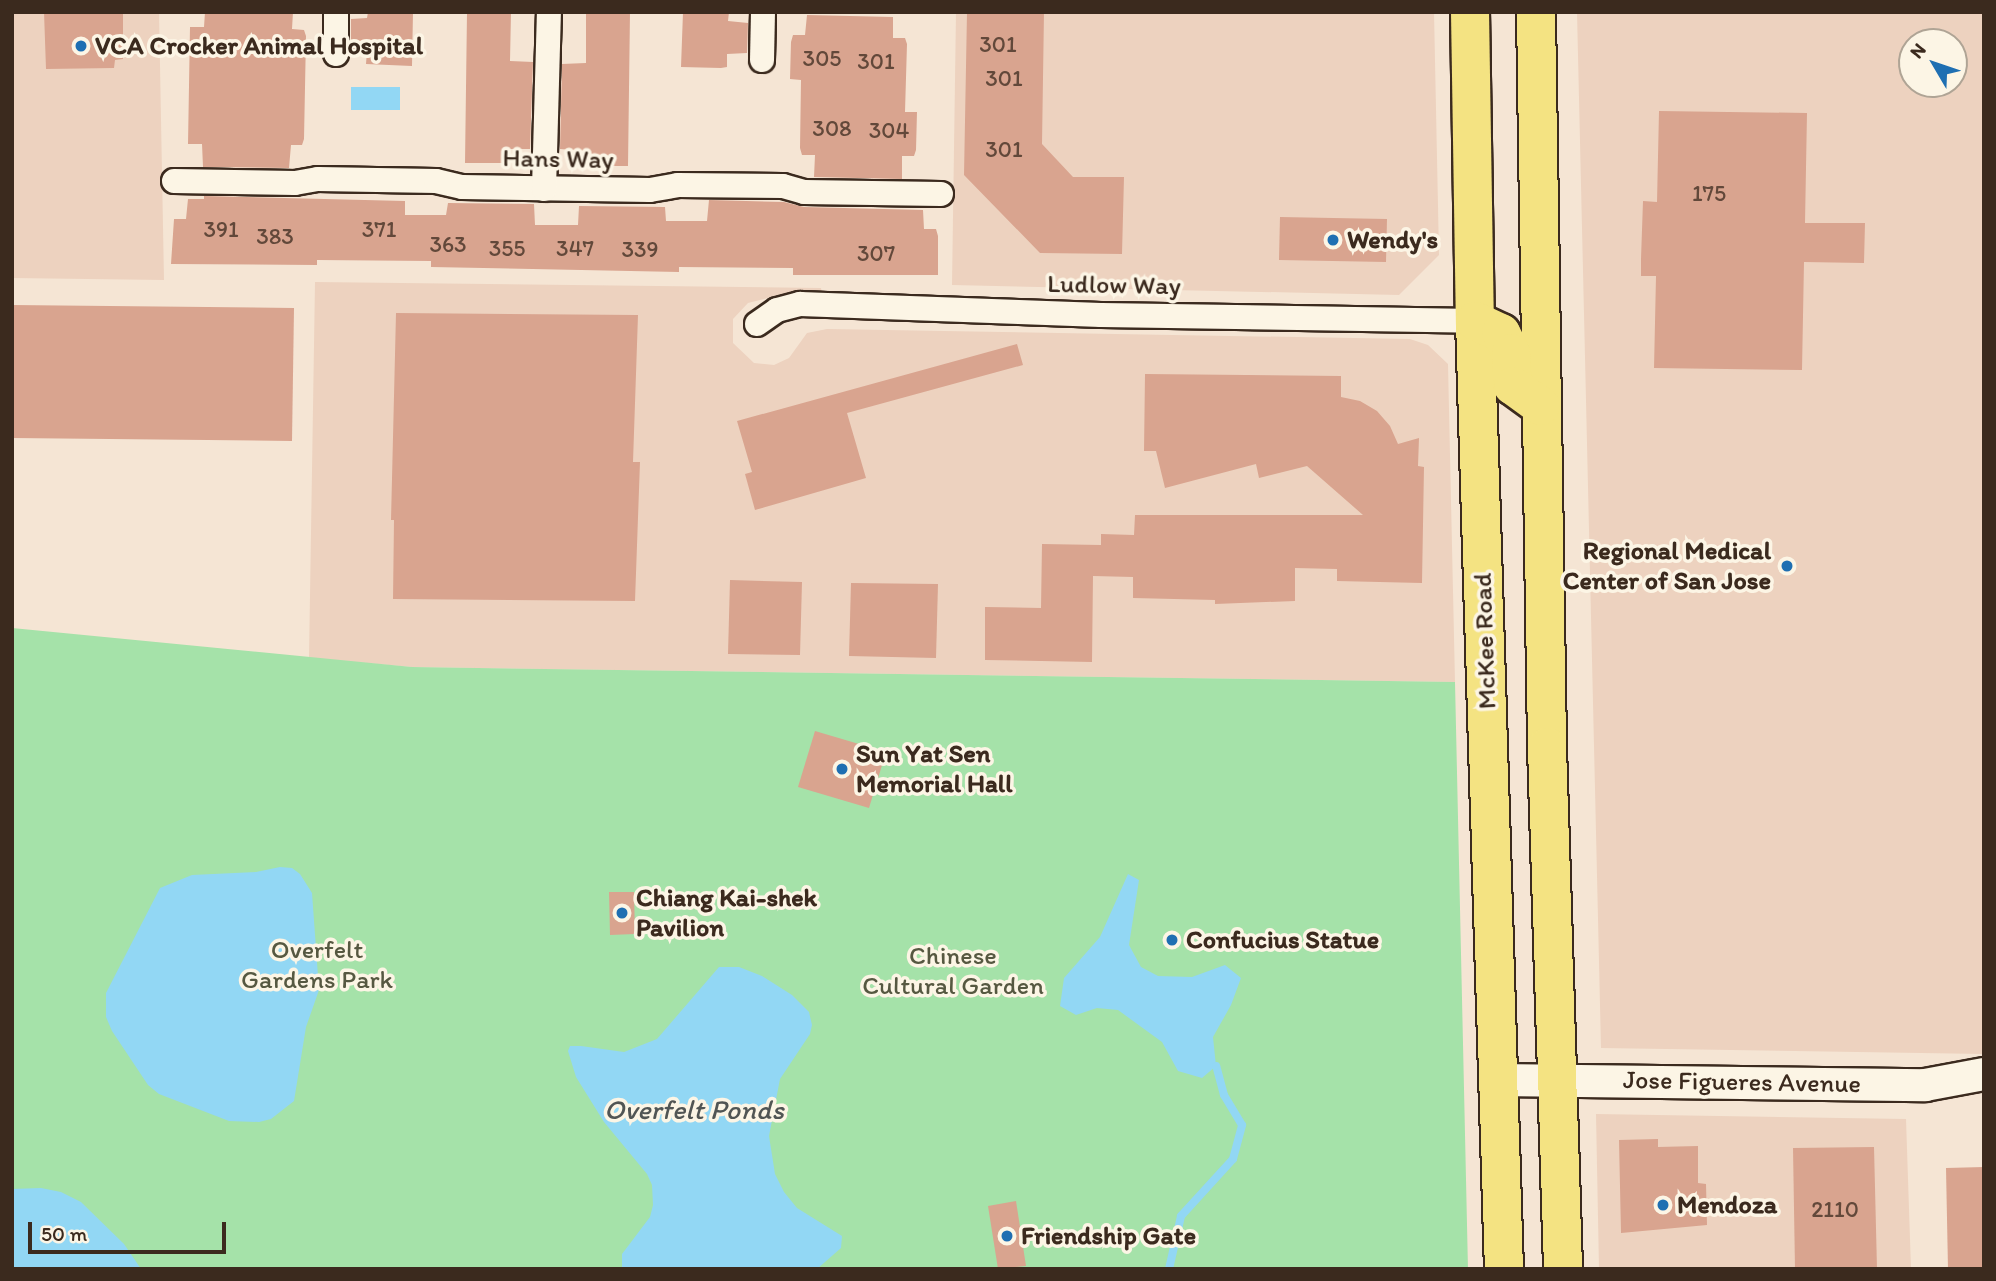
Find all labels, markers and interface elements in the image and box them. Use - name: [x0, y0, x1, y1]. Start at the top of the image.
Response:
- north arrow: [1898, 28, 1968, 98]
- place label: VCA Crocker Animal Hospital: [95, 30, 421, 62]
- house number: 301: [979, 30, 1017, 58]
- marker: VCA Crocker Animal Hospital: [73, 38, 89, 54]
- text: N: [1905, 39, 1931, 63]
- house number: 305: [803, 44, 841, 72]
- house number: 301: [857, 47, 895, 75]
- house number: 301: [985, 64, 1023, 92]
- house number: 308: [812, 114, 852, 142]
- house number: 304: [869, 116, 909, 144]
- house number: 301: [985, 135, 1023, 163]
- street label: Hans Way: [503, 142, 613, 176]
- house number: 175: [1692, 179, 1726, 207]
- house number: 391: [203, 215, 239, 243]
- house number: 371: [362, 215, 396, 243]
- house number: 383: [256, 222, 294, 250]
- place label: Wendy's: [1347, 224, 1438, 256]
- house number: 363: [429, 230, 467, 258]
- marker: Wendy's: [1325, 232, 1341, 248]
- house number: 355: [489, 234, 525, 262]
- house number: 347: [556, 234, 594, 262]
- house number: 339: [621, 235, 659, 263]
- house number: 307: [857, 239, 895, 267]
- street label: Ludlow Way: [1047, 268, 1181, 302]
- place label: Regional Medical Center of San Jose: [1562, 535, 1771, 596]
- marker: Regional Medical Center of San Jose: [1777, 556, 1797, 576]
- street label: McKee Road: [1467, 573, 1503, 709]
- place label: Sun Yat Sen Memorial Hall: [856, 738, 1013, 800]
- marker: Sun Yat Sen Memorial Hall: [834, 761, 850, 777]
- place label: Chiang Kai-shek Pavilion: [636, 882, 817, 944]
- marker: Chiang Kai-shek Pavilion: [614, 905, 630, 921]
- place label: Confucius Statue: [1186, 924, 1380, 956]
- marker: Confucius Statue: [1164, 932, 1180, 948]
- park label: Overfelt Gardens Park: [241, 934, 393, 996]
- park label: Chinese Cultural Garden: [862, 940, 1044, 1002]
- street label: Jose Figueres Avenue: [1624, 1064, 1860, 1100]
- water label: Overfelt Ponds: [605, 1092, 783, 1126]
- place label: Mendoza: [1677, 1189, 1777, 1221]
- house number: 2110: [1811, 1195, 1859, 1223]
- marker: Mendoza: [1655, 1197, 1671, 1213]
- scale bar: [32, 1208, 229, 1252]
- place label: Friendship Gate: [1021, 1220, 1196, 1252]
- text: 50 m: [41, 1221, 87, 1246]
- marker: Friendship Gate: [999, 1228, 1015, 1244]

